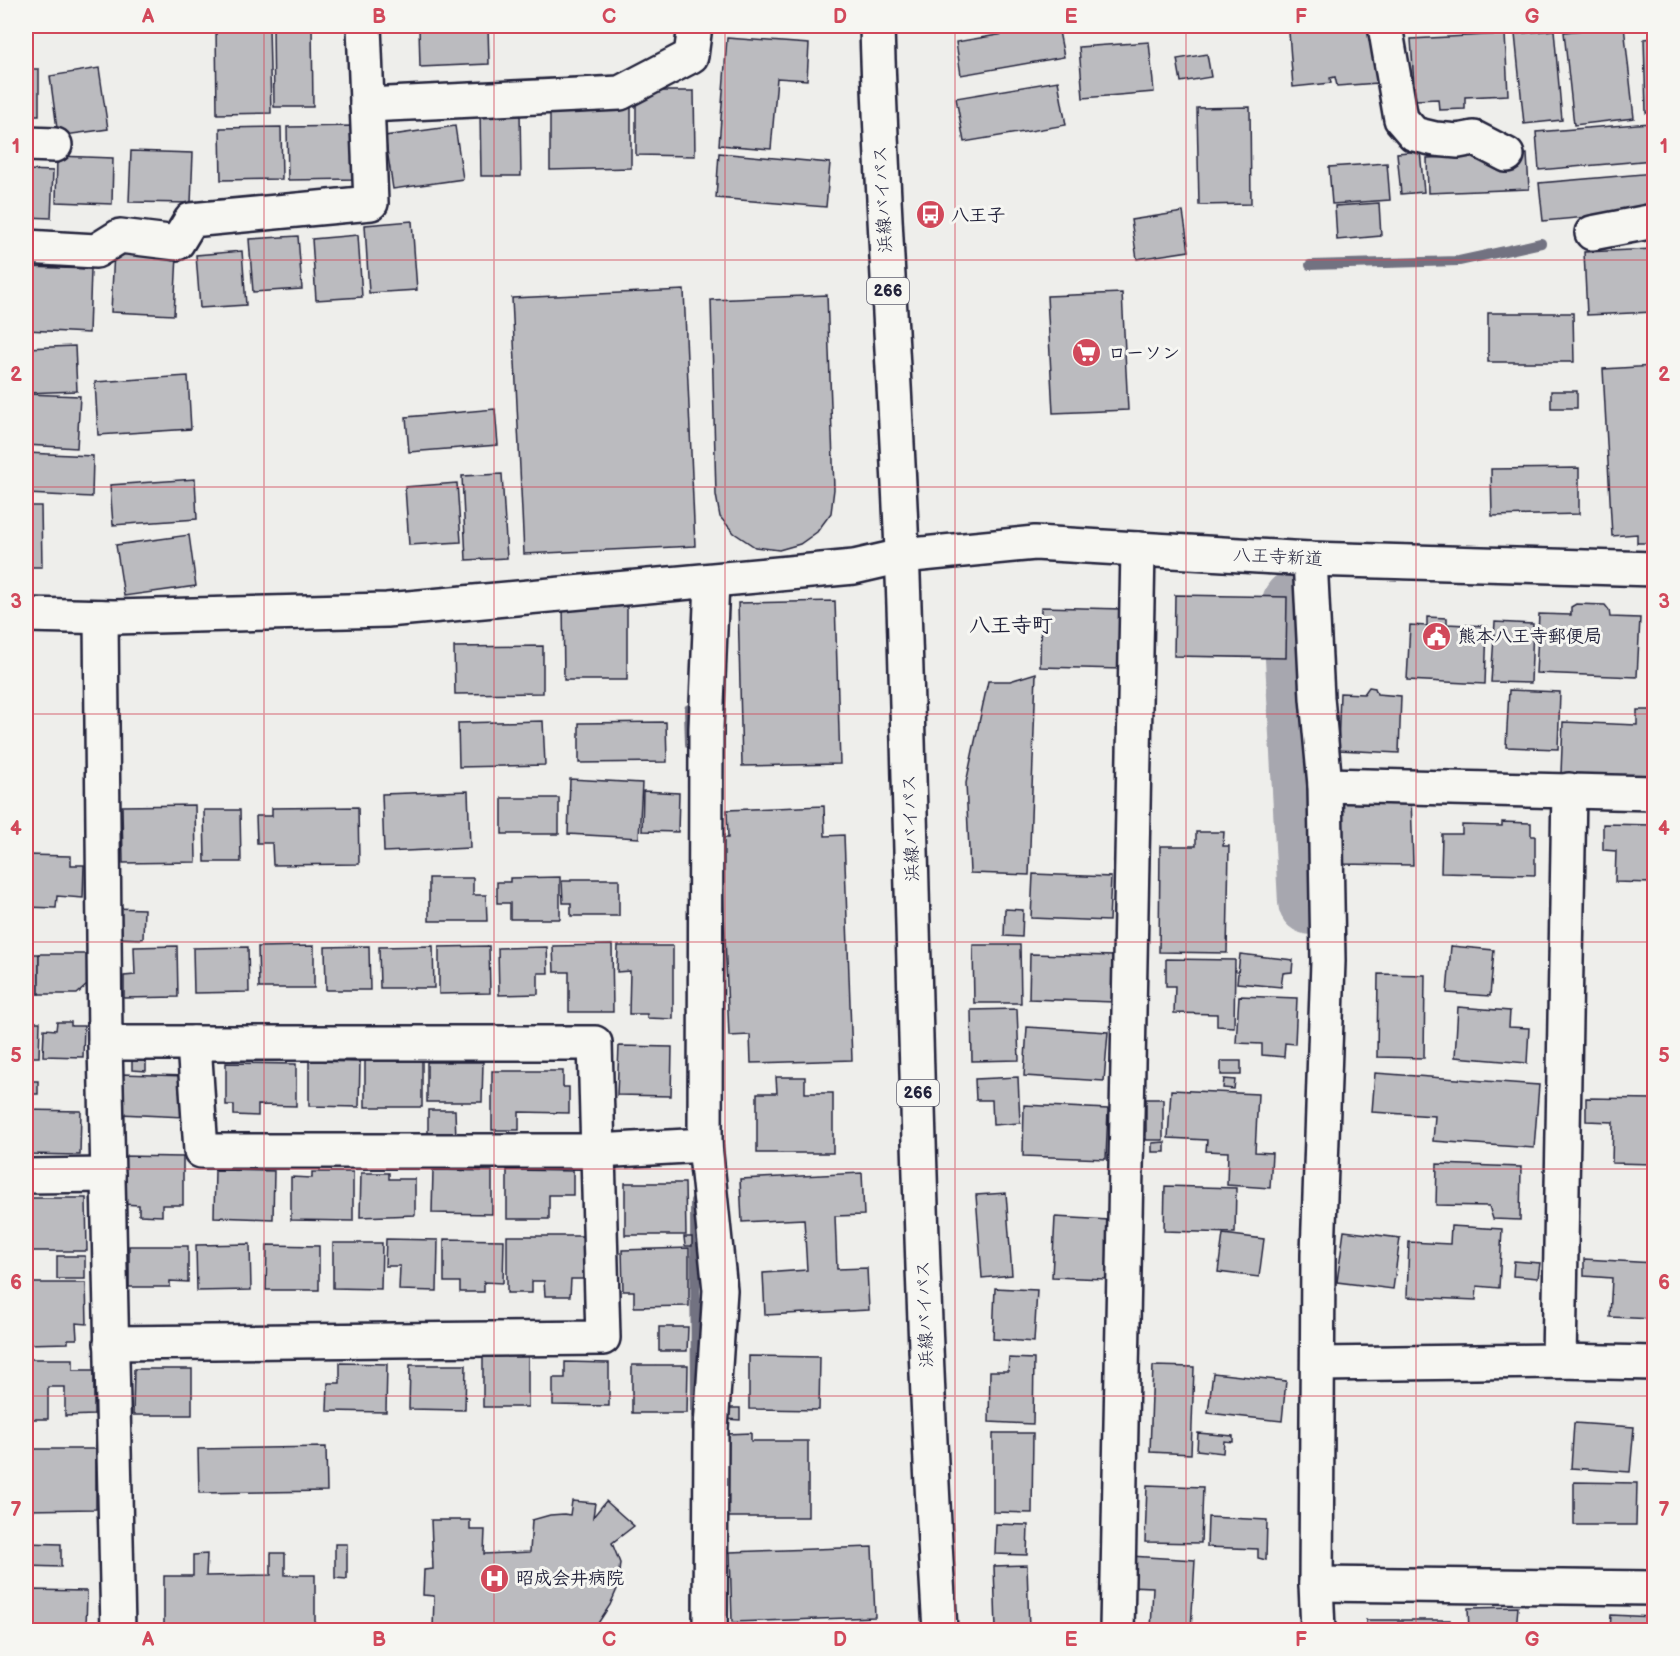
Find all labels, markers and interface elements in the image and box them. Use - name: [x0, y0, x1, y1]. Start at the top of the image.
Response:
- text: A: [141, 5, 155, 29]
- text: B: [372, 5, 386, 29]
- text: C: [602, 5, 616, 29]
- text: D: [833, 5, 847, 29]
- text: E: [1065, 5, 1078, 29]
- text: F: [1295, 5, 1307, 29]
- text: G: [1525, 5, 1540, 29]
- text: 1: [12, 135, 20, 159]
- text: 1: [1660, 135, 1668, 159]
- street label: 浜線バイパス: [870, 145, 896, 253]
- bus stop icon: 八王子: [914, 199, 946, 231]
- place label: 八王子: [951, 205, 1005, 226]
- road number: 266: [867, 278, 909, 304]
- supermarket icon: ローソン: [1071, 337, 1103, 369]
- place label: ローソン: [1108, 343, 1180, 364]
- text: 2: [10, 363, 22, 387]
- text: 2: [1658, 363, 1670, 387]
- street label: 八王寺新道: [1233, 544, 1323, 570]
- text: 3: [10, 590, 22, 614]
- text: 3: [1658, 590, 1670, 614]
- district label: 八王寺町: [969, 613, 1053, 638]
- public building icon: 熊本八王寺郵便局: [1421, 620, 1453, 652]
- place label: 熊本八王寺郵便局: [1458, 626, 1602, 647]
- street label: 浜線バイパス: [899, 774, 923, 882]
- text: 4: [10, 817, 22, 841]
- text: 4: [1658, 817, 1670, 841]
- text: 5: [10, 1044, 22, 1068]
- text: 5: [1658, 1044, 1670, 1068]
- road number: 266: [897, 1080, 939, 1106]
- street label: 浜線バイパス: [913, 1260, 937, 1368]
- text: 6: [10, 1271, 22, 1295]
- text: 6: [1658, 1271, 1670, 1295]
- text: 7: [10, 1498, 22, 1522]
- text: 7: [1658, 1498, 1670, 1522]
- hospital icon: 昭成会井病院: [479, 1562, 511, 1594]
- place label: 昭成会井病院: [516, 1568, 624, 1589]
- text: A: [141, 1628, 155, 1652]
- text: B: [372, 1628, 386, 1652]
- text: C: [602, 1628, 616, 1652]
- text: D: [833, 1628, 847, 1652]
- text: E: [1065, 1628, 1078, 1652]
- text: F: [1295, 1628, 1307, 1652]
- text: G: [1525, 1628, 1540, 1652]

